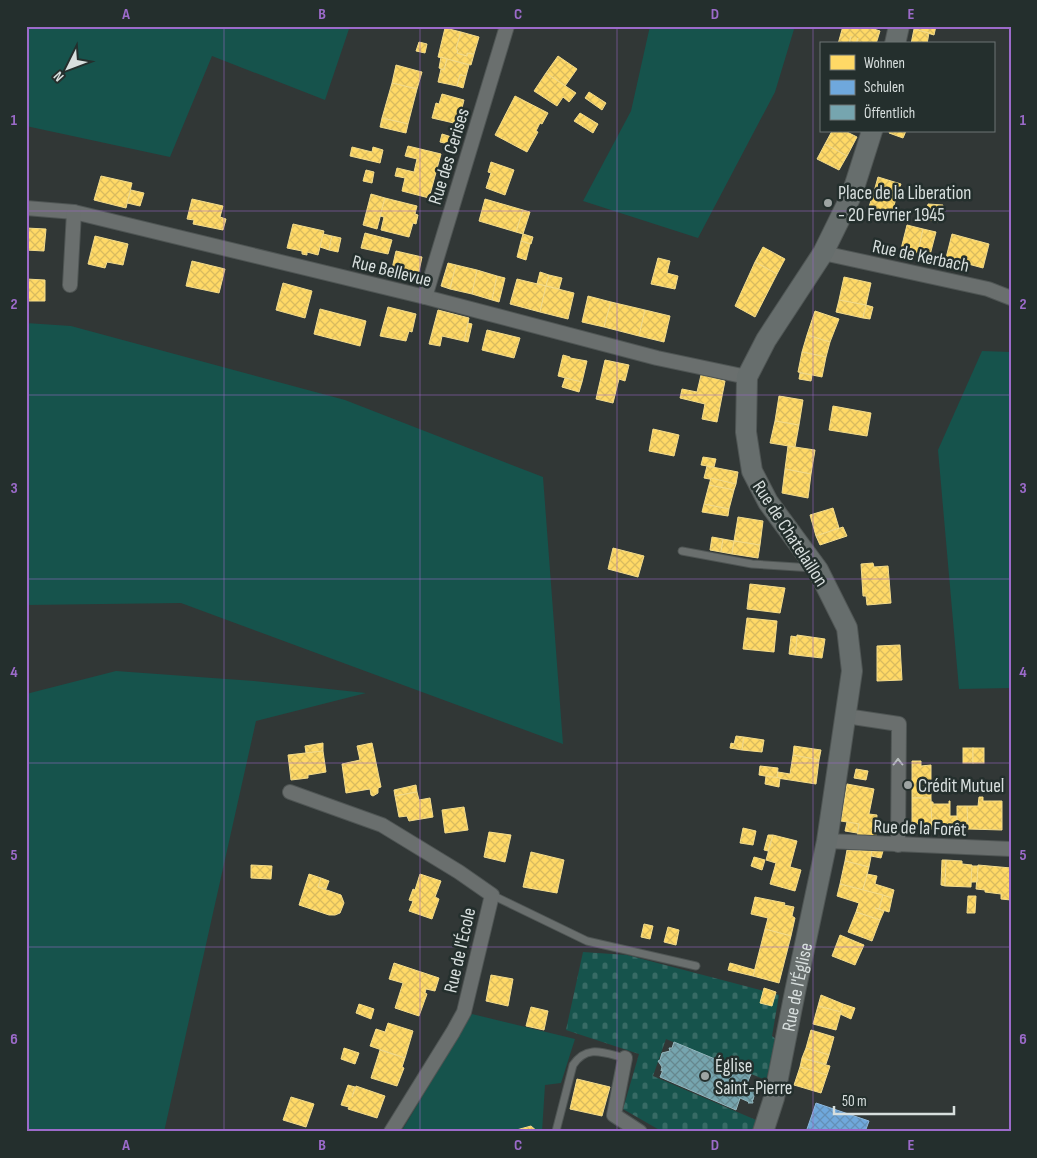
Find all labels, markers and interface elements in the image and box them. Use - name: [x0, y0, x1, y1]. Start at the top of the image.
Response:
- text: A: [121, 5, 130, 24]
- text: B: [318, 5, 326, 24]
- text: C: [514, 5, 522, 24]
- text: D: [711, 5, 719, 24]
- text: E: [908, 5, 915, 24]
- north arrow: [42, 42, 92, 92]
- legend: [820, 42, 994, 132]
- text: Wohnen: [864, 54, 905, 73]
- text: N: [50, 68, 68, 85]
- text: Schulen: [864, 78, 904, 97]
- text: Öffentlich: [864, 104, 915, 123]
- street label: Rue des Cerises: [424, 105, 475, 207]
- text: 1: [11, 111, 18, 130]
- text: 1: [1020, 111, 1027, 130]
- place label: Place de la Liberation - 20 Fevrier 1945: [838, 182, 971, 227]
- marker: Place de la Liberation - 20 Fevrier 1945: [822, 197, 834, 209]
- street label: Rue de Kerbach: [870, 235, 971, 278]
- street label: Rue Bellevue: [350, 251, 434, 292]
- text: 2: [10, 295, 18, 314]
- text: 2: [1019, 295, 1027, 314]
- street label: Rue de Chatelaillon: [747, 477, 832, 591]
- text: 3: [10, 479, 18, 498]
- text: 3: [1019, 479, 1027, 498]
- text: 4: [10, 663, 18, 682]
- text: 4: [1019, 663, 1027, 682]
- one-way arrow: [893, 757, 903, 765]
- place label: Crédit Mutuel: [918, 775, 1004, 798]
- marker: Crédit Mutuel: [902, 779, 914, 791]
- street label: Rue de la Forêt: [873, 815, 967, 842]
- text: 5: [10, 846, 18, 865]
- text: 5: [1019, 846, 1027, 865]
- street label: Rue de l'École: [439, 905, 481, 995]
- street label: Rue de l'Église: [777, 941, 818, 1034]
- text: 6: [10, 1030, 18, 1049]
- text: 6: [1019, 1030, 1027, 1049]
- place label: Église Saint-Pierre: [715, 1055, 792, 1100]
- marker: Église Saint-Pierre: [699, 1070, 711, 1082]
- scale bar: [834, 1083, 954, 1115]
- text: 50 m: [842, 1092, 867, 1111]
- text: A: [121, 1136, 130, 1155]
- text: B: [318, 1136, 326, 1155]
- text: C: [514, 1136, 522, 1155]
- text: D: [711, 1136, 719, 1155]
- text: E: [908, 1136, 915, 1155]

